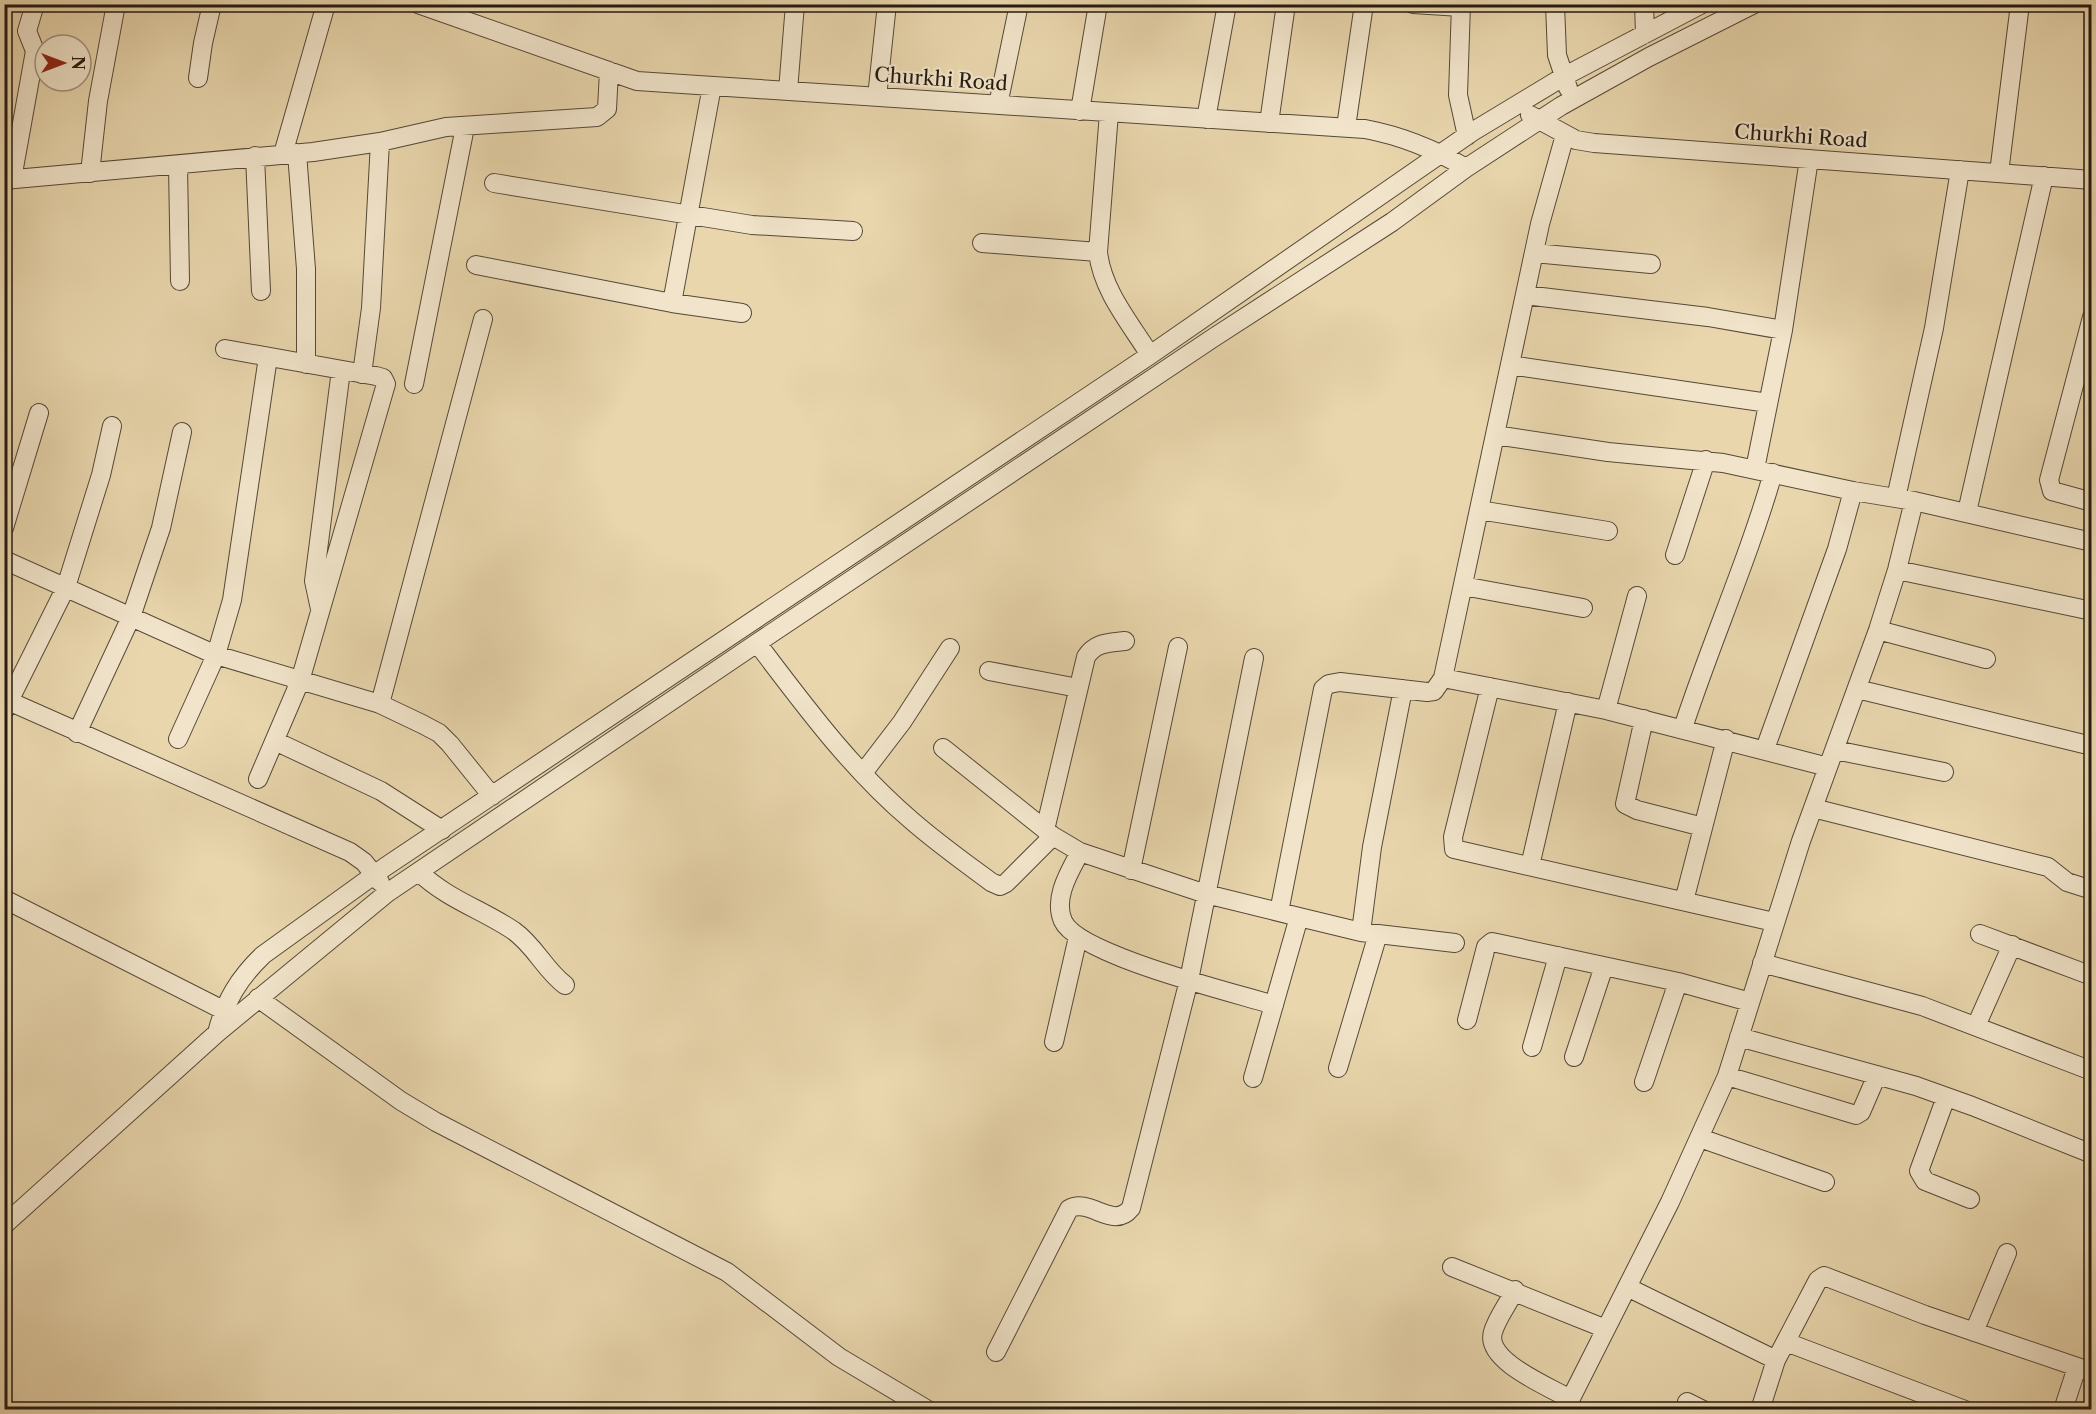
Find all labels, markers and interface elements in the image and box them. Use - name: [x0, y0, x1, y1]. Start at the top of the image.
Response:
- north arrow: [33, 33, 93, 93]
- text: N: [68, 56, 88, 70]
- street label: Churkhi Road: [874, 62, 1008, 96]
- street label: Churkhi Road: [1734, 119, 1868, 153]

